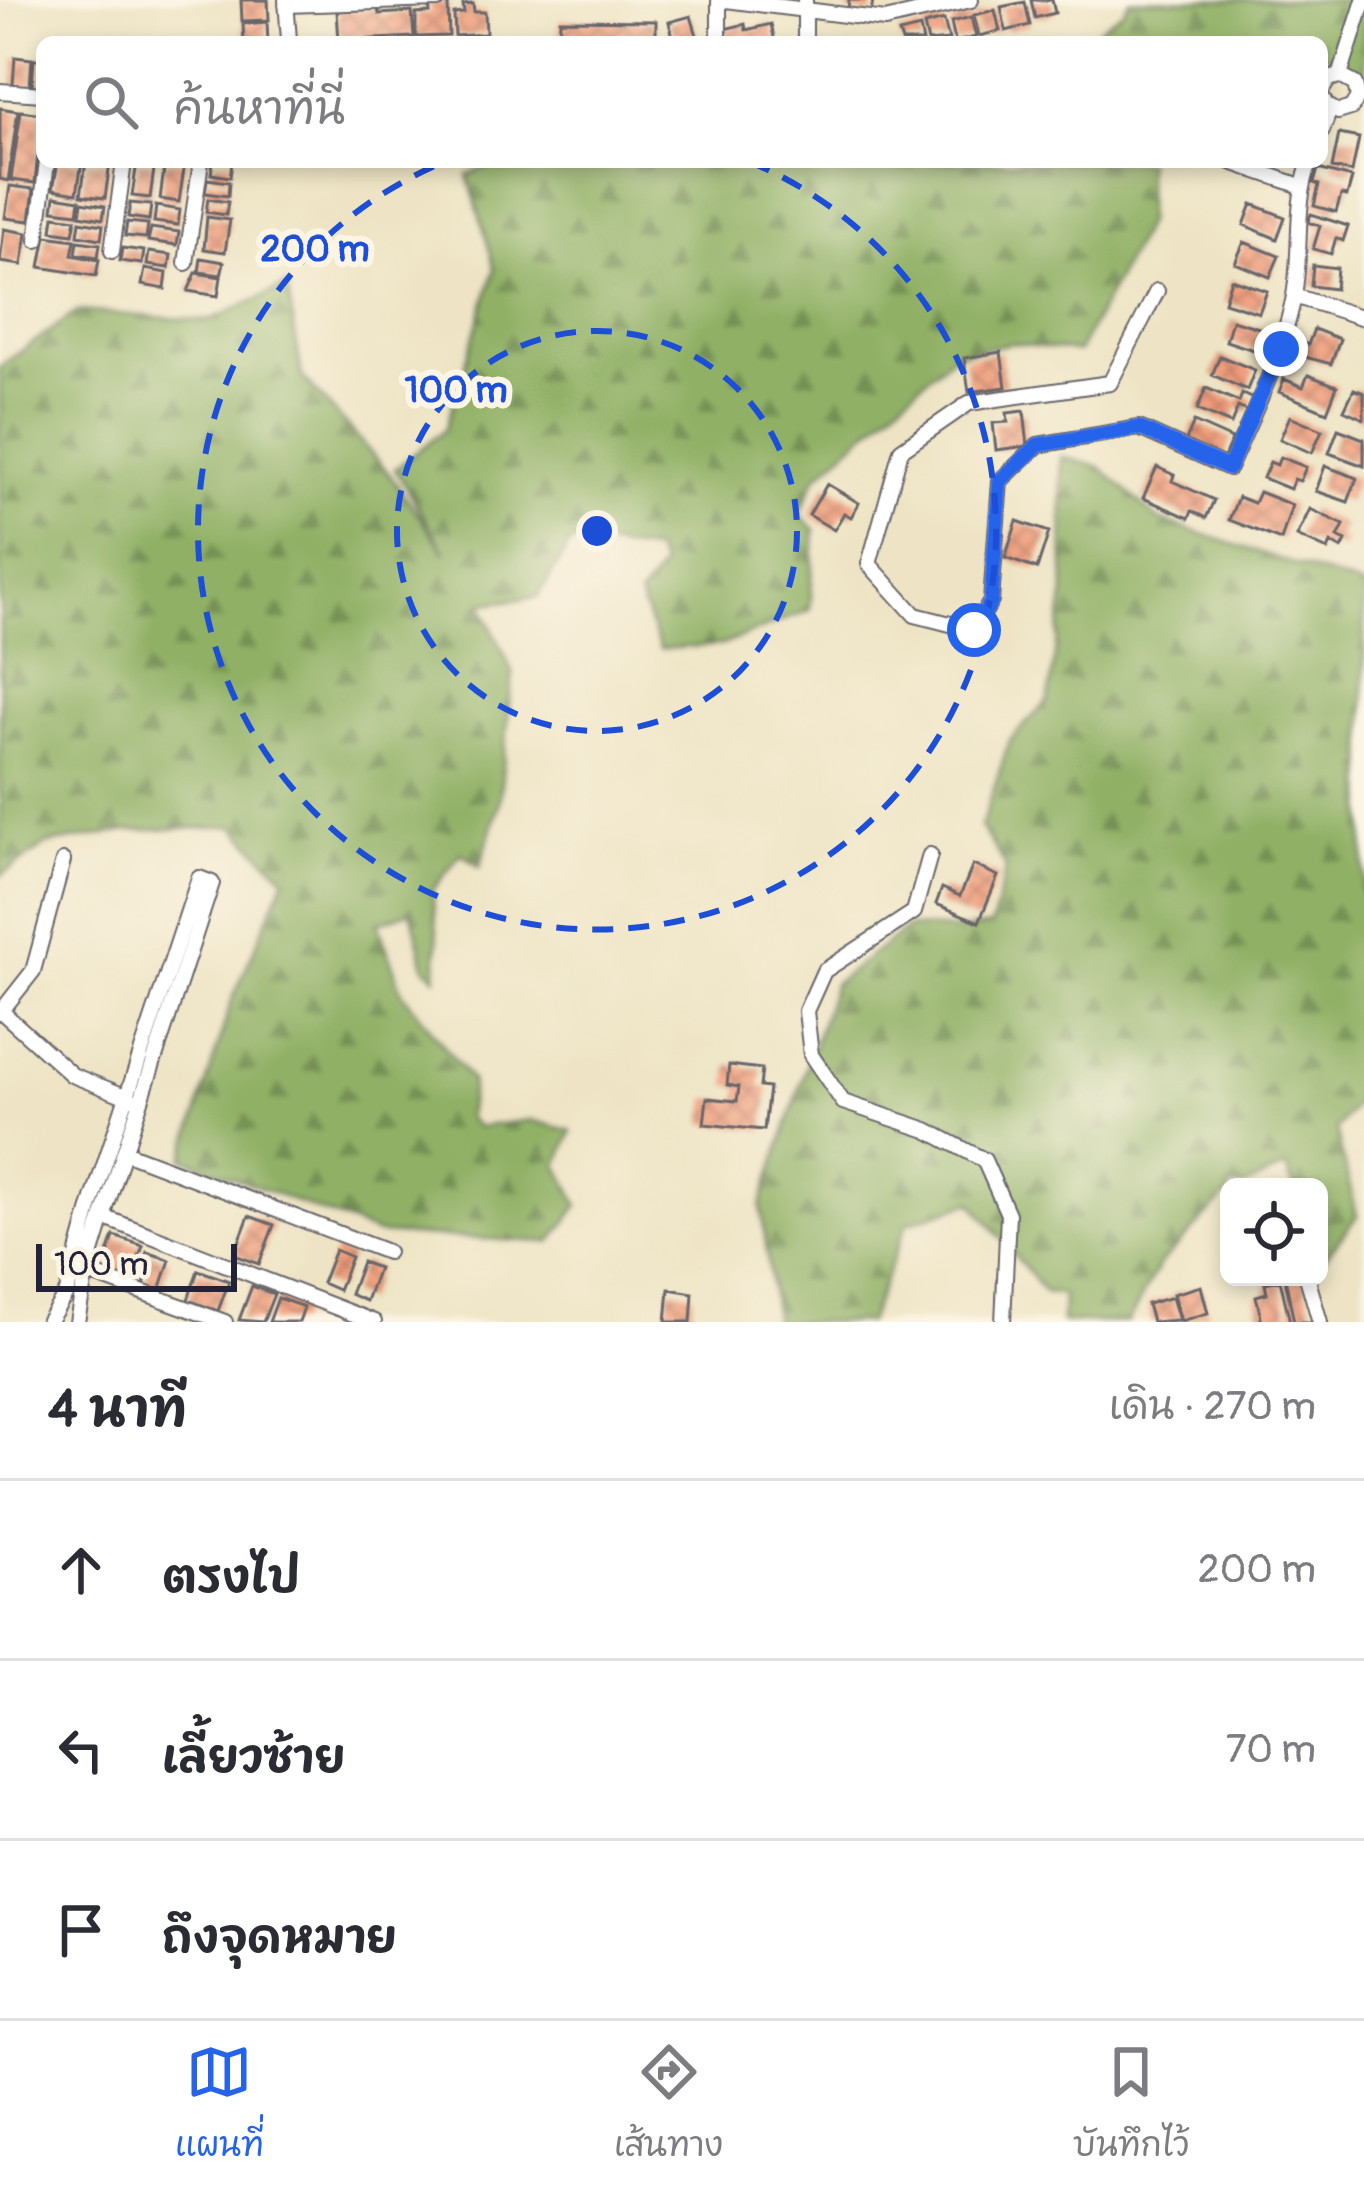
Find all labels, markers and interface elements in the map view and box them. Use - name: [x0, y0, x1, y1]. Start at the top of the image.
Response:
- search box: [36, 36, 1328, 168]
- icon: search: [78, 69, 144, 135]
- text: ค้นหาที่นี่: [174, 82, 345, 138]
- text: 200 m: [260, 227, 370, 272]
- route end: [1254, 322, 1308, 376]
- text: 100 m: [404, 368, 508, 413]
- centre of rings: [576, 510, 618, 552]
- route start: [947, 603, 1001, 657]
- map controls: [1220, 1178, 1328, 1286]
- button: locate: [1220, 1178, 1328, 1286]
- scale bar: [36, 1238, 237, 1291]
- text: 100 m: [54, 1244, 148, 1285]
- text: 4 นาที: [48, 1378, 187, 1442]
- text: เดิน · 270 m: [1109, 1382, 1316, 1431]
- icon: ahead: [48, 1537, 114, 1603]
- text: 200 m: [1198, 1545, 1316, 1594]
- text: ตรงไป: [162, 1550, 300, 1606]
- icon: left: [48, 1717, 114, 1783]
- text: 70 m: [1226, 1725, 1316, 1774]
- text: เลี้ยวซ้าย: [162, 1730, 345, 1786]
- icon: arrive: [48, 1897, 114, 1963]
- text: ถึงจุดหมาย: [162, 1910, 397, 1966]
- tab: แผนที่: [175, 2039, 264, 2169]
- tab: เส้นทาง: [614, 2039, 723, 2169]
- tab: บันทึกไว้: [1073, 2039, 1189, 2169]

